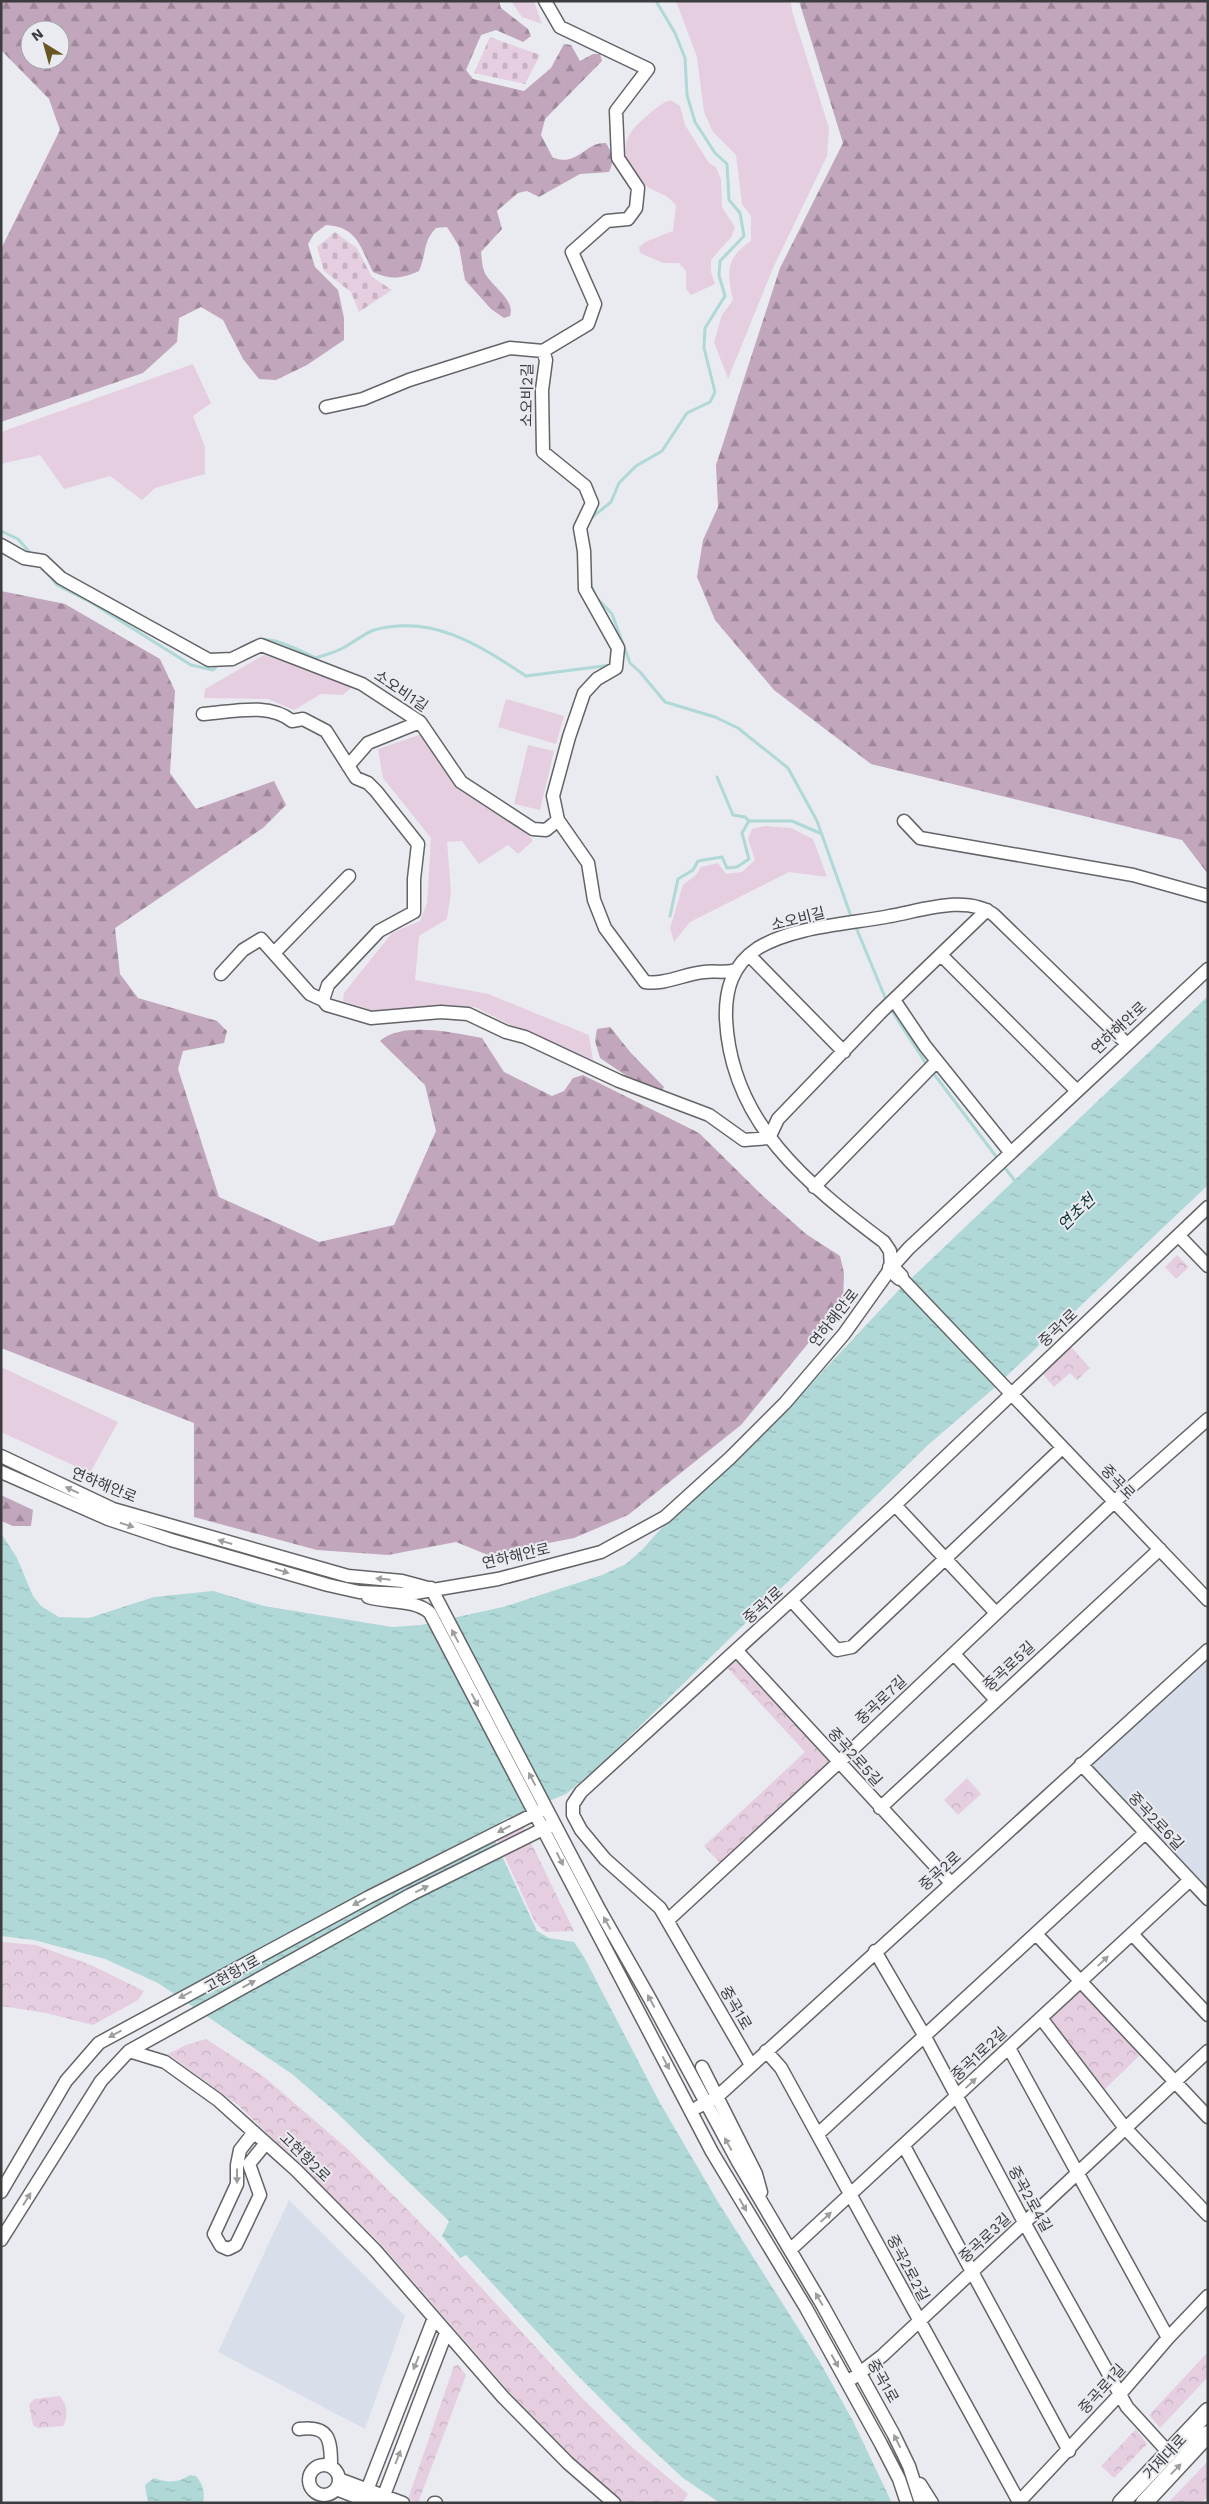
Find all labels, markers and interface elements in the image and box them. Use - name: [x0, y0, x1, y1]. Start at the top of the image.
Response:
- north arrow: [20, 20, 70, 70]
- text: N: [28, 25, 46, 44]
- street label: 소오비2길: [517, 363, 537, 427]
- street label: 소오비1길: [371, 666, 431, 716]
- street label: 소오비길: [769, 904, 827, 934]
- street label: 연하해안로: [1088, 998, 1150, 1058]
- water label: 연초천: [1054, 1189, 1100, 1235]
- street label: 연하해안로: [806, 1285, 862, 1351]
- street label: 중곡1로: [1035, 1305, 1081, 1351]
- street label: 중곡로: [1097, 1461, 1139, 1503]
- street label: 연하해안로: [69, 1464, 139, 1506]
- one-way arrow: [65, 1485, 79, 1493]
- one-way arrow: [119, 1522, 134, 1529]
- one-way arrow: [218, 1537, 233, 1545]
- street label: 연하해안로: [480, 1539, 552, 1573]
- one-way arrow: [275, 1568, 290, 1576]
- one-way arrow: [375, 1575, 391, 1583]
- street label: 중곡1로: [739, 1582, 787, 1628]
- one-way arrow: [451, 1628, 459, 1643]
- street label: 중곡로5길: [979, 1638, 1039, 1694]
- street label: 중곡로7길: [852, 1672, 910, 1728]
- one-way arrow: [471, 1693, 479, 1708]
- street label: 중곡2로5길: [824, 1724, 886, 1790]
- one-way arrow: [528, 1772, 536, 1786]
- street label: 중곡2로6길: [1124, 1788, 1188, 1854]
- one-way arrow: [496, 1825, 511, 1833]
- street label: 중곡2로: [915, 1848, 965, 1894]
- one-way arrow: [556, 1852, 564, 1866]
- one-way arrow: [415, 1885, 429, 1893]
- one-way arrow: [352, 1898, 365, 1907]
- one-way arrow: [603, 1916, 611, 1931]
- street label: 고현항1로: [201, 1951, 263, 1997]
- one-way arrow: [1097, 1955, 1109, 1967]
- one-way arrow: [242, 1980, 256, 1988]
- street label: 중곡1로: [716, 1983, 756, 2033]
- one-way arrow: [178, 1991, 191, 2000]
- one-way arrow: [647, 1993, 655, 2008]
- street label: 중곡1로2길: [947, 2024, 1011, 2084]
- one-way arrow: [107, 2030, 122, 2038]
- one-way arrow: [662, 2055, 670, 2070]
- one-way arrow: [965, 2077, 977, 2089]
- street label: 고현항2로: [276, 2128, 334, 2186]
- one-way arrow: [723, 2137, 732, 2150]
- street label: 중곡2로4길: [1004, 2163, 1056, 2235]
- one-way arrow: [233, 2168, 241, 2184]
- one-way arrow: [23, 2192, 32, 2205]
- one-way arrow: [739, 2199, 748, 2212]
- street label: 중곡로3길: [955, 2210, 1015, 2266]
- one-way arrow: [820, 2211, 832, 2223]
- street label: 중곡2로2길: [883, 2232, 933, 2304]
- one-way arrow: [814, 2293, 823, 2306]
- one-way arrow: [830, 2354, 839, 2367]
- one-way arrow: [412, 2356, 419, 2371]
- street label: 중곡1로: [864, 2356, 902, 2406]
- street label: 중곡로1길: [1075, 2360, 1129, 2418]
- street label: 거제대로: [1140, 2431, 1190, 2483]
- one-way arrow: [893, 2434, 901, 2449]
- one-way arrow: [394, 2449, 402, 2464]
- one-way arrow: [1170, 2463, 1182, 2475]

